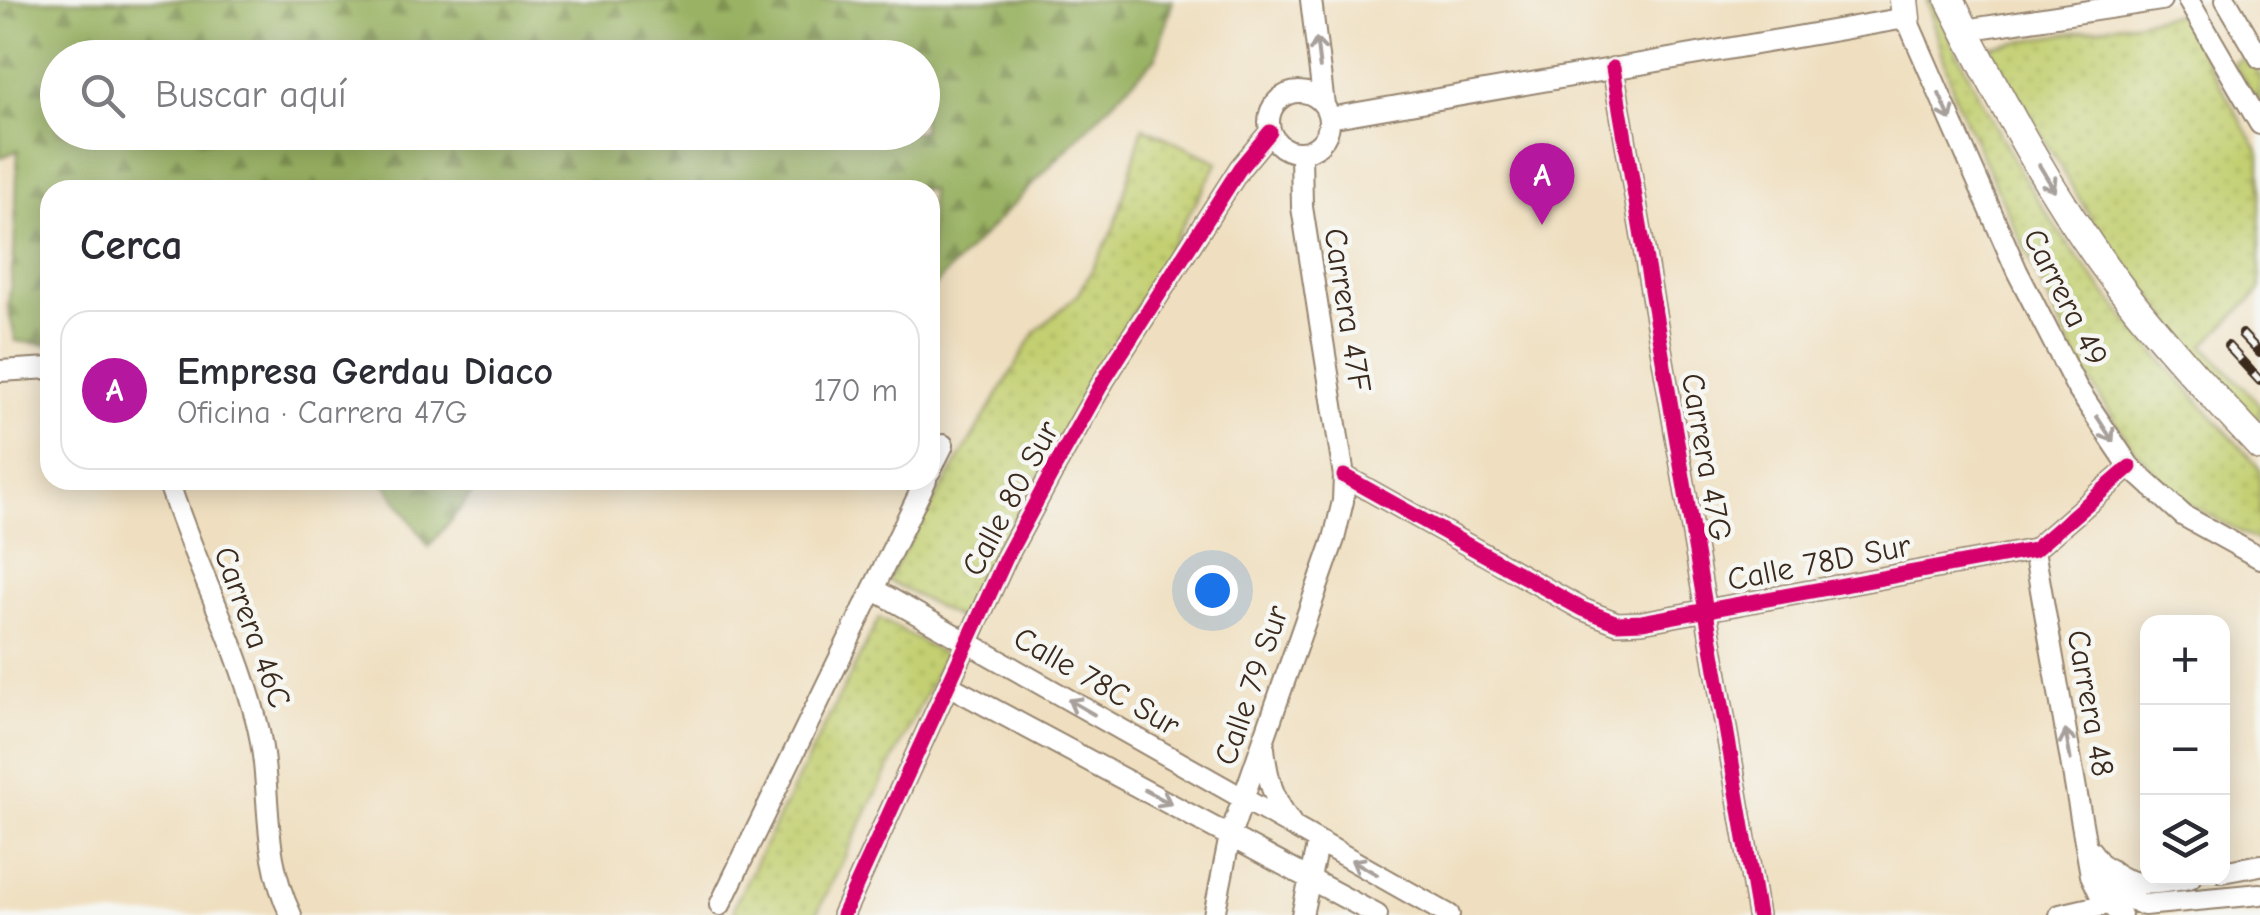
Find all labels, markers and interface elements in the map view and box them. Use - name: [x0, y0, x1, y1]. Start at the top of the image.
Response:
- one-way arrow: [1308, 37, 1327, 69]
- search box: [40, 40, 940, 150]
- icon: search: [75, 68, 130, 123]
- text: Buscar aquí: [155, 73, 347, 117]
- one-way arrow: [1937, 91, 1955, 122]
- pin: A: [1510, 142, 1574, 225]
- one-way arrow: [2037, 163, 2057, 192]
- text: Cerca: [80, 221, 183, 270]
- street label: Carrera 49: [2015, 223, 2116, 372]
- street label: Carrera 47F: [1316, 226, 1379, 395]
- text: Empresa Gerdau Diaco: [177, 350, 553, 394]
- street label: Carrera 47G: [1674, 370, 1739, 544]
- text: A: [106, 372, 123, 409]
- text: 170 m: [814, 372, 898, 409]
- text: Oficina · Carrera 47G: [177, 394, 468, 431]
- street label: Calle 80 Sur: [954, 414, 1067, 582]
- one-way arrow: [2094, 415, 2115, 443]
- street label: Calle 78D Sur: [1724, 527, 1914, 598]
- street label: Carrera 46C: [206, 542, 299, 713]
- your location: [1187, 565, 1238, 616]
- street label: Calle 79 Sur: [1207, 600, 1296, 770]
- map controls: [2140, 615, 2230, 885]
- button: +: [2140, 615, 2230, 705]
- street label: Calle 78C Sur: [1007, 619, 1187, 744]
- street label: Carrera 48: [2059, 627, 2122, 779]
- one-way arrow: [1067, 696, 1096, 716]
- button: −: [2140, 705, 2230, 795]
- one-way arrow: [2058, 729, 2077, 762]
- one-way arrow: [1142, 788, 1172, 807]
- button: layers: [2140, 795, 2230, 885]
- one-way arrow: [1350, 857, 1379, 877]

